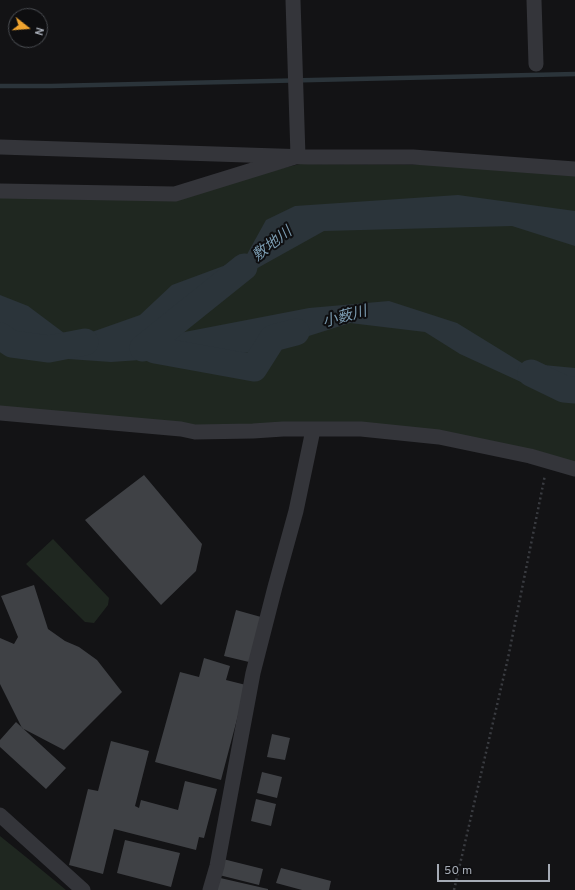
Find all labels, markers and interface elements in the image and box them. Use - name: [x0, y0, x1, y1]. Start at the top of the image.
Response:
- north arrow: [8, 8, 48, 48]
- text: N: [31, 25, 46, 37]
- water label: 敷地川: [250, 224, 296, 266]
- water label: 小薮川: [321, 303, 369, 333]
- scale bar: [439, 856, 552, 882]
- text: 50 m: [444, 863, 472, 879]

